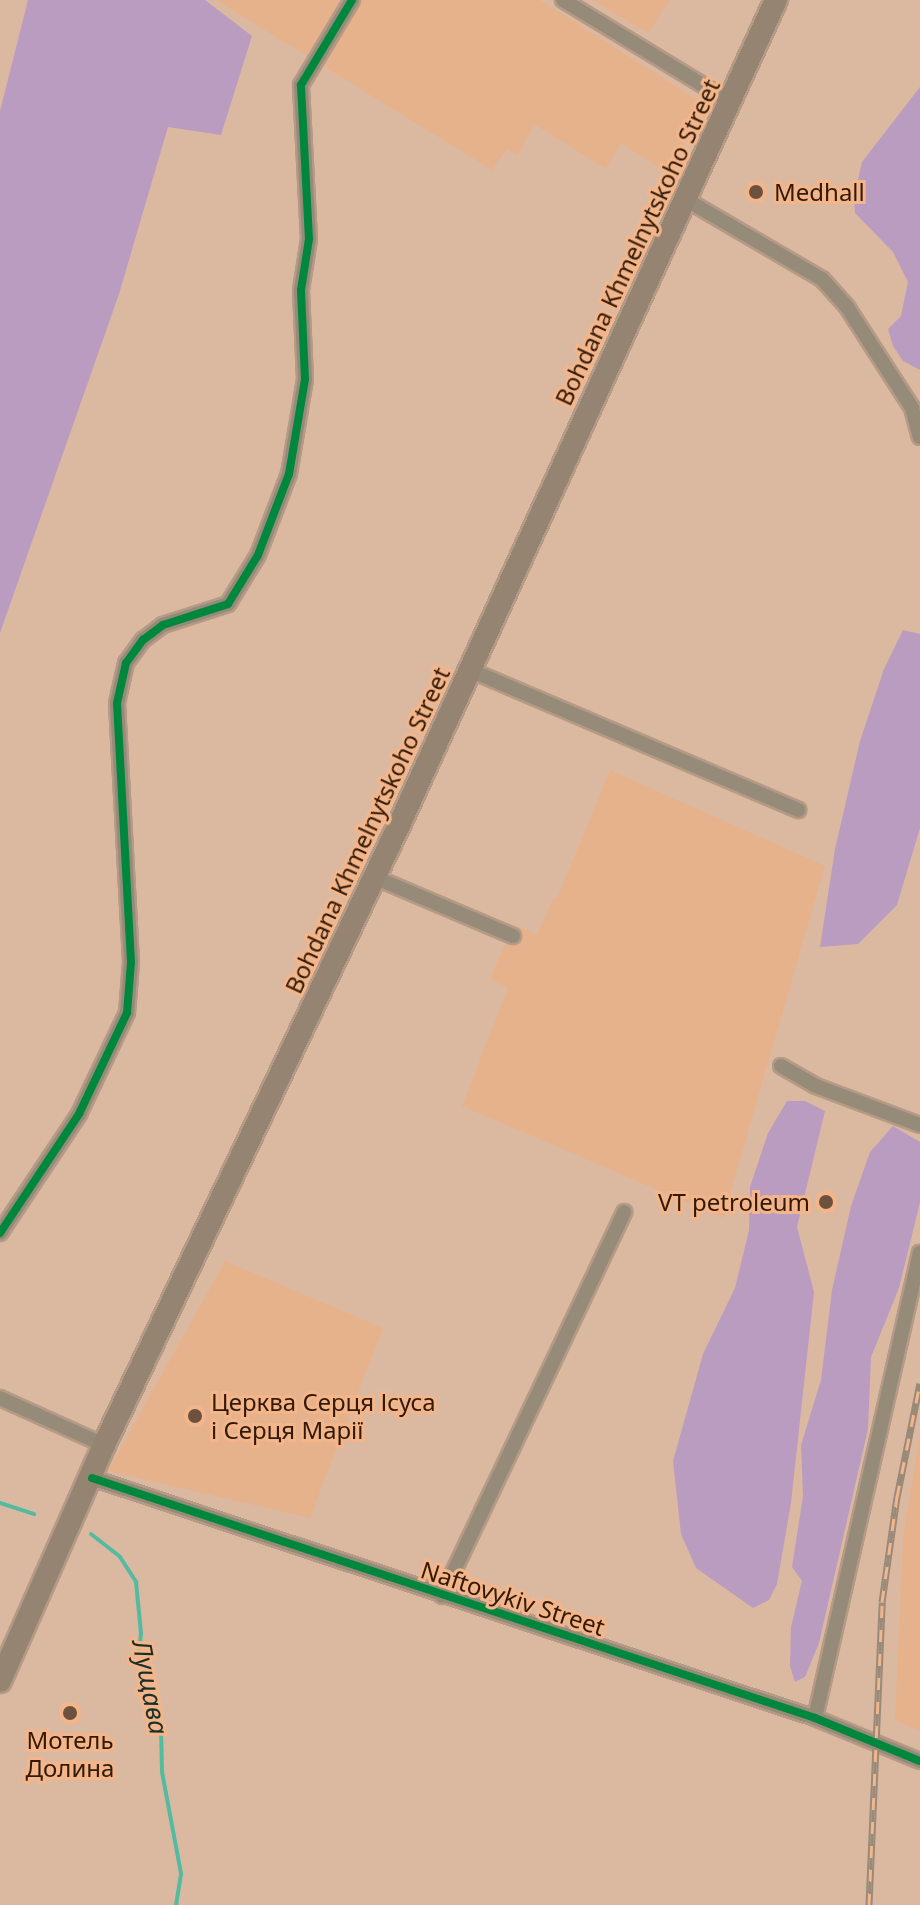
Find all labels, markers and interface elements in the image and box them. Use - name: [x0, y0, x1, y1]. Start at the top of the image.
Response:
- street label: Bohdana Khmelnytskoho Street: [549, 74, 725, 410]
- place label: Medhall: [774, 178, 865, 206]
- marker: Medhall: [745, 181, 767, 203]
- street label: Bohdana Khmelnytskoho Street: [279, 662, 455, 998]
- place label: VT petroleum: [658, 1188, 810, 1216]
- marker: VT petroleum: [817, 1193, 835, 1211]
- place label: Церква Серця Ісуса і Серця Марії: [211, 1388, 436, 1444]
- marker: Церква Серця Ісуса і Серця Марії: [186, 1407, 204, 1425]
- street label: Naftovykiv Street: [417, 1555, 609, 1641]
- water label: Лущава: [126, 1637, 174, 1737]
- marker: Мотель Долина: [61, 1704, 79, 1722]
- place label: Мотель Долина: [26, 1726, 114, 1782]

